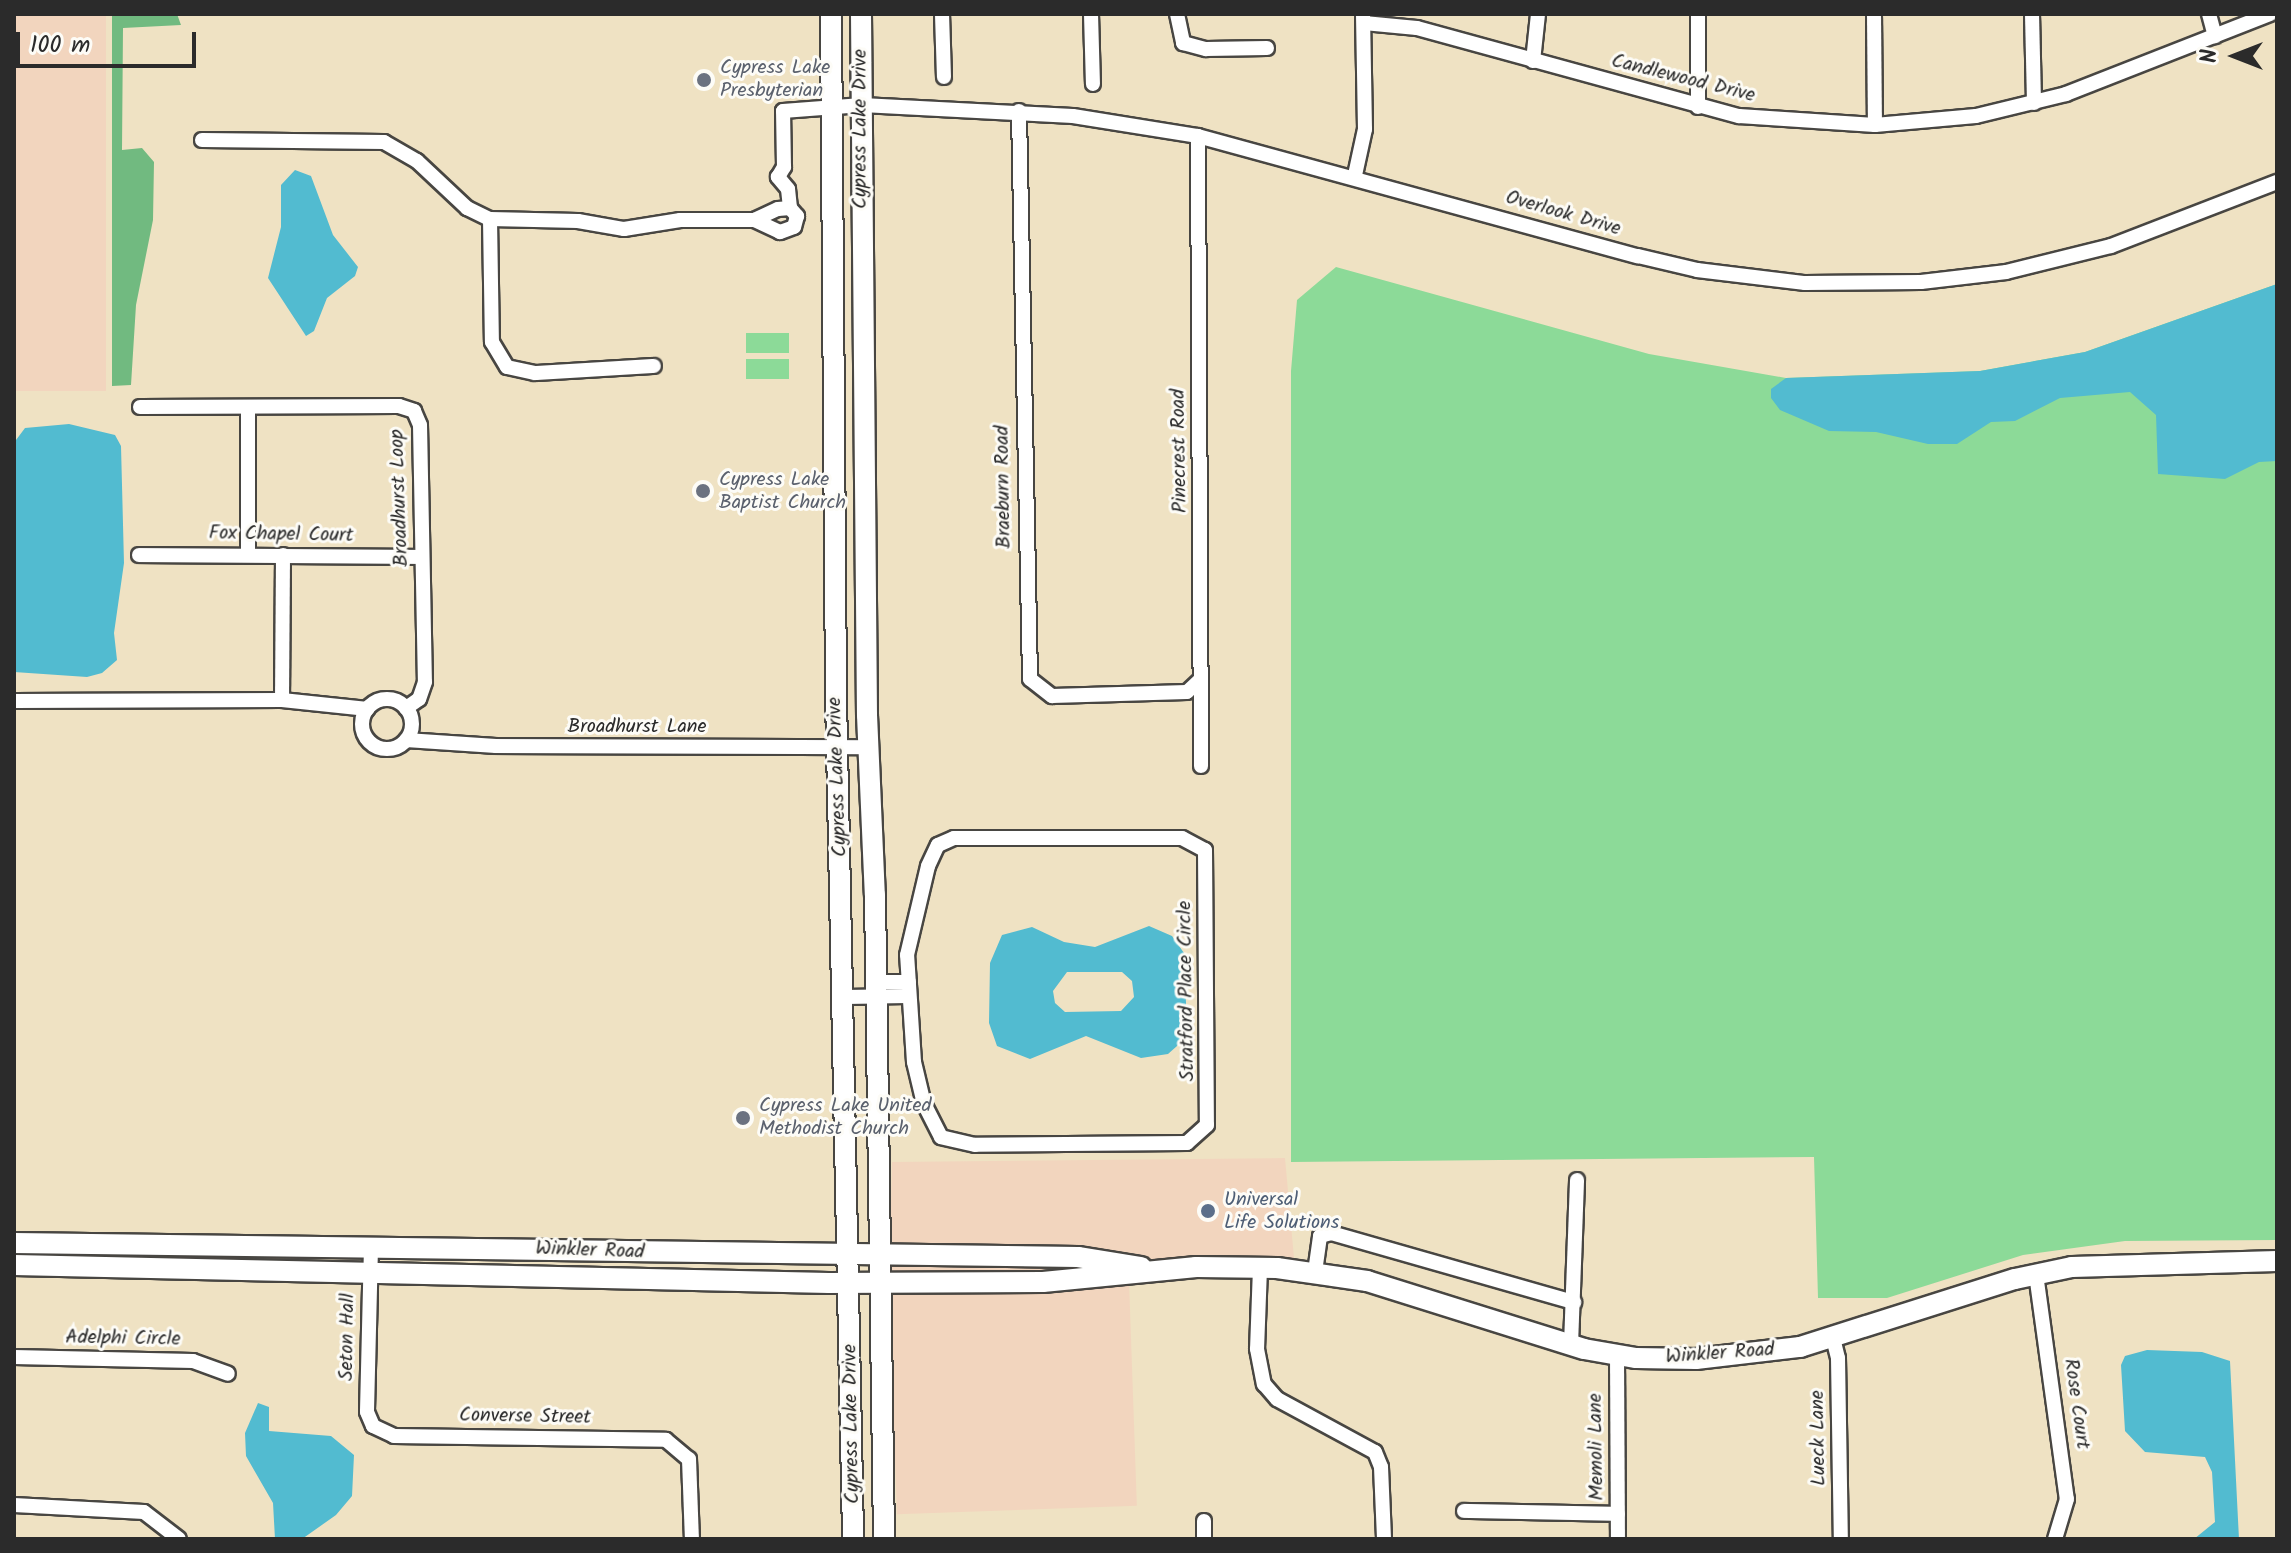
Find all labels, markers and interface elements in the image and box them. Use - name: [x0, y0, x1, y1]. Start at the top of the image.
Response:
- scale bar: [20, 16, 200, 66]
- north arrow: [2195, 16, 2275, 96]
- text: 100 m: [30, 26, 90, 65]
- street label: Cypress Lake Drive: [849, 49, 873, 209]
- text: N: [2193, 49, 2228, 63]
- street label: Candlewood Drive: [1609, 50, 1757, 108]
- place label: Cypress Lake Presbyterian: [720, 56, 830, 103]
- marker: Cypress Lake Presbyterian: [695, 71, 713, 89]
- street label: Overlook Drive: [1503, 186, 1623, 242]
- street label: Pinecrest Road: [1167, 389, 1193, 513]
- street label: Braeburn Road: [991, 425, 1017, 549]
- street label: Broadhurst Loop: [386, 429, 414, 567]
- place label: Cypress Lake Baptist Church: [719, 468, 846, 515]
- marker: Cypress Lake Baptist Church: [694, 482, 712, 500]
- street label: Fox Chapel Court: [208, 522, 354, 548]
- street label: Cypress Lake Drive: [823, 697, 853, 857]
- street label: Broadhurst Lane: [568, 715, 706, 739]
- street label: Stratford Place Circle: [1173, 901, 1201, 1081]
- place label: Cypress Lake United Methodist Church: [759, 1094, 931, 1141]
- marker: Cypress Lake United Methodist Church: [734, 1109, 752, 1127]
- place label: Universal Life Solutions: [1224, 1188, 1339, 1235]
- marker: Universal Life Solutions: [1199, 1202, 1217, 1220]
- street label: Winkler Road: [535, 1237, 645, 1265]
- street label: Seton Hall: [335, 1293, 361, 1381]
- street label: Adelphi Circle: [65, 1326, 181, 1352]
- street label: Winkler Road: [1665, 1338, 1775, 1370]
- street label: Cypress Lake Drive: [839, 1344, 865, 1504]
- street label: Rose Court: [2058, 1357, 2094, 1451]
- street label: Lueck Lane: [1806, 1390, 1832, 1486]
- street label: Memoli Lane: [1584, 1393, 1610, 1501]
- street label: Converse Street: [459, 1404, 591, 1430]

